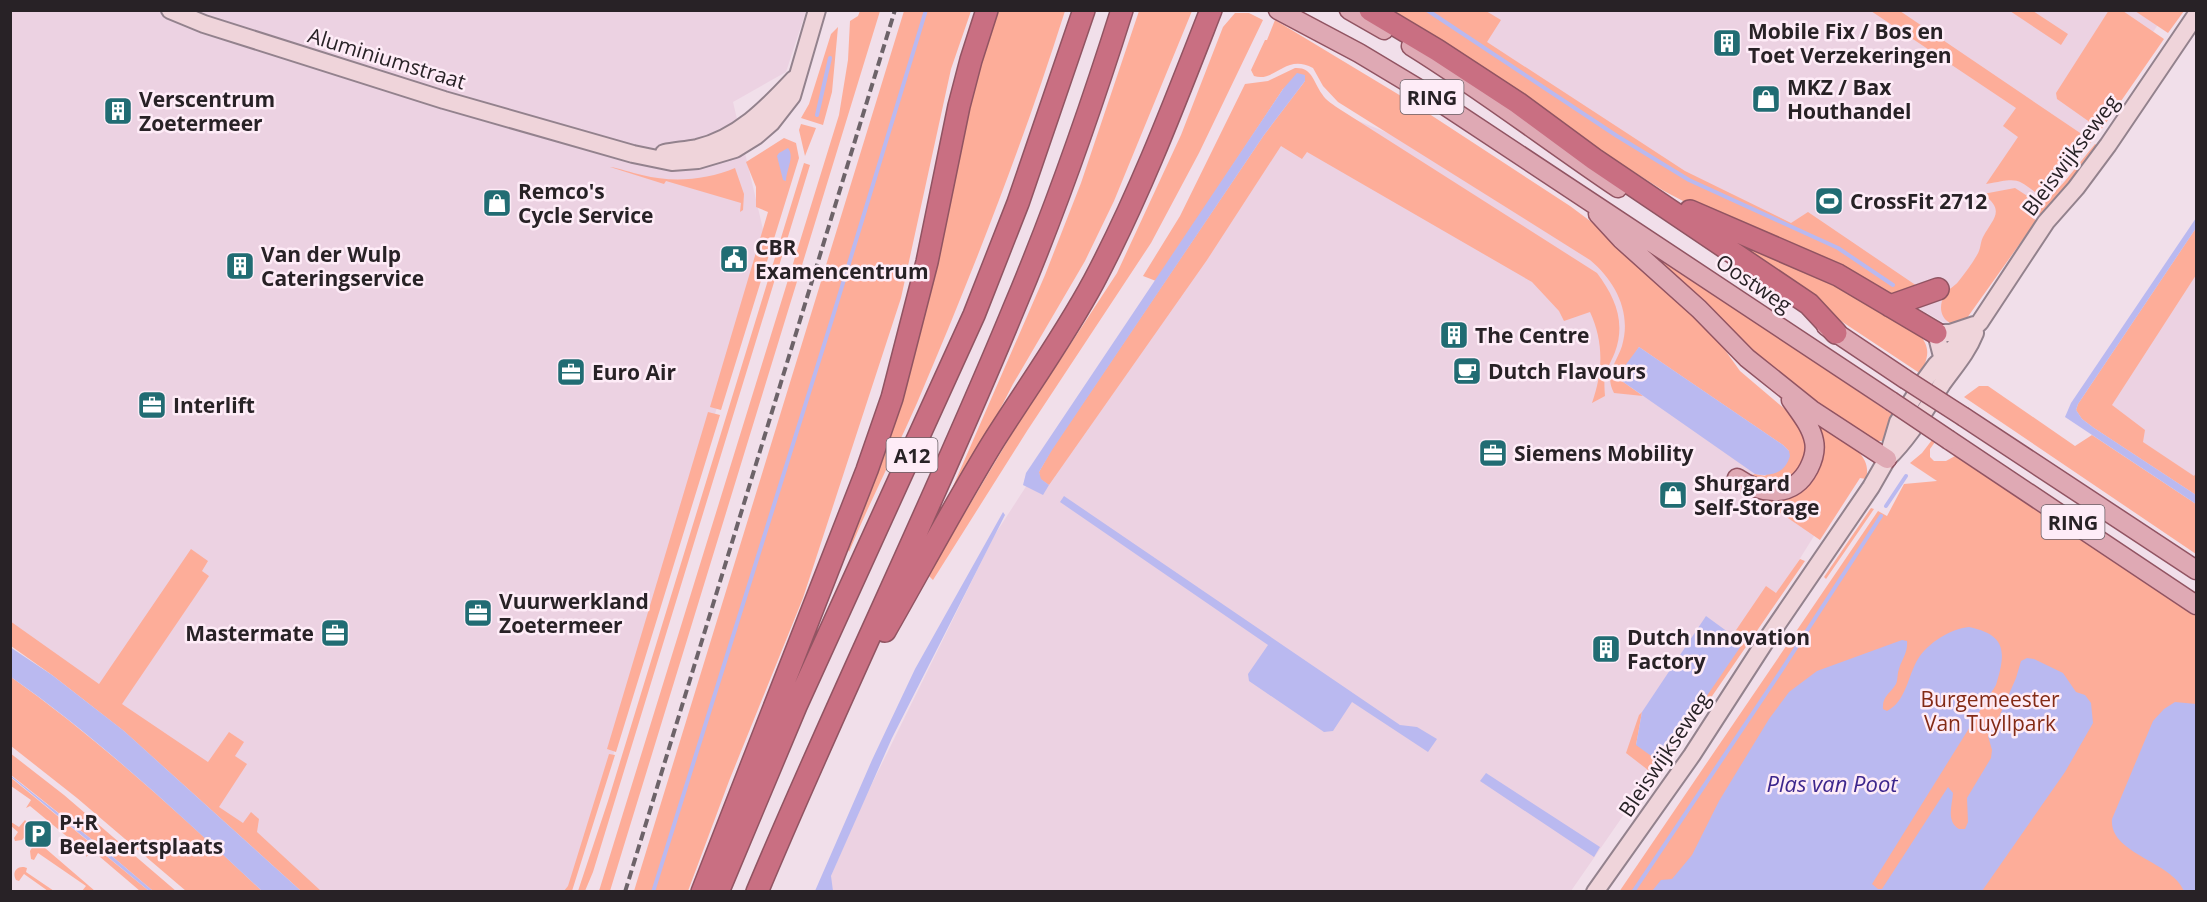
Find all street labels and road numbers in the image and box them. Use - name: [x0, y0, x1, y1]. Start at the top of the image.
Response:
- street label: Aluminiumstraat: [305, 21, 469, 95]
- road number: RING: [1400, 80, 1464, 114]
- street label: Bleiswijkseweg: [2015, 89, 2125, 221]
- street label: Oostweg: [1711, 247, 1797, 319]
- road number: A12: [886, 438, 938, 472]
- road number: RING: [2042, 505, 2104, 539]
- street label: Bleiswijkseweg: [1612, 686, 1716, 822]

